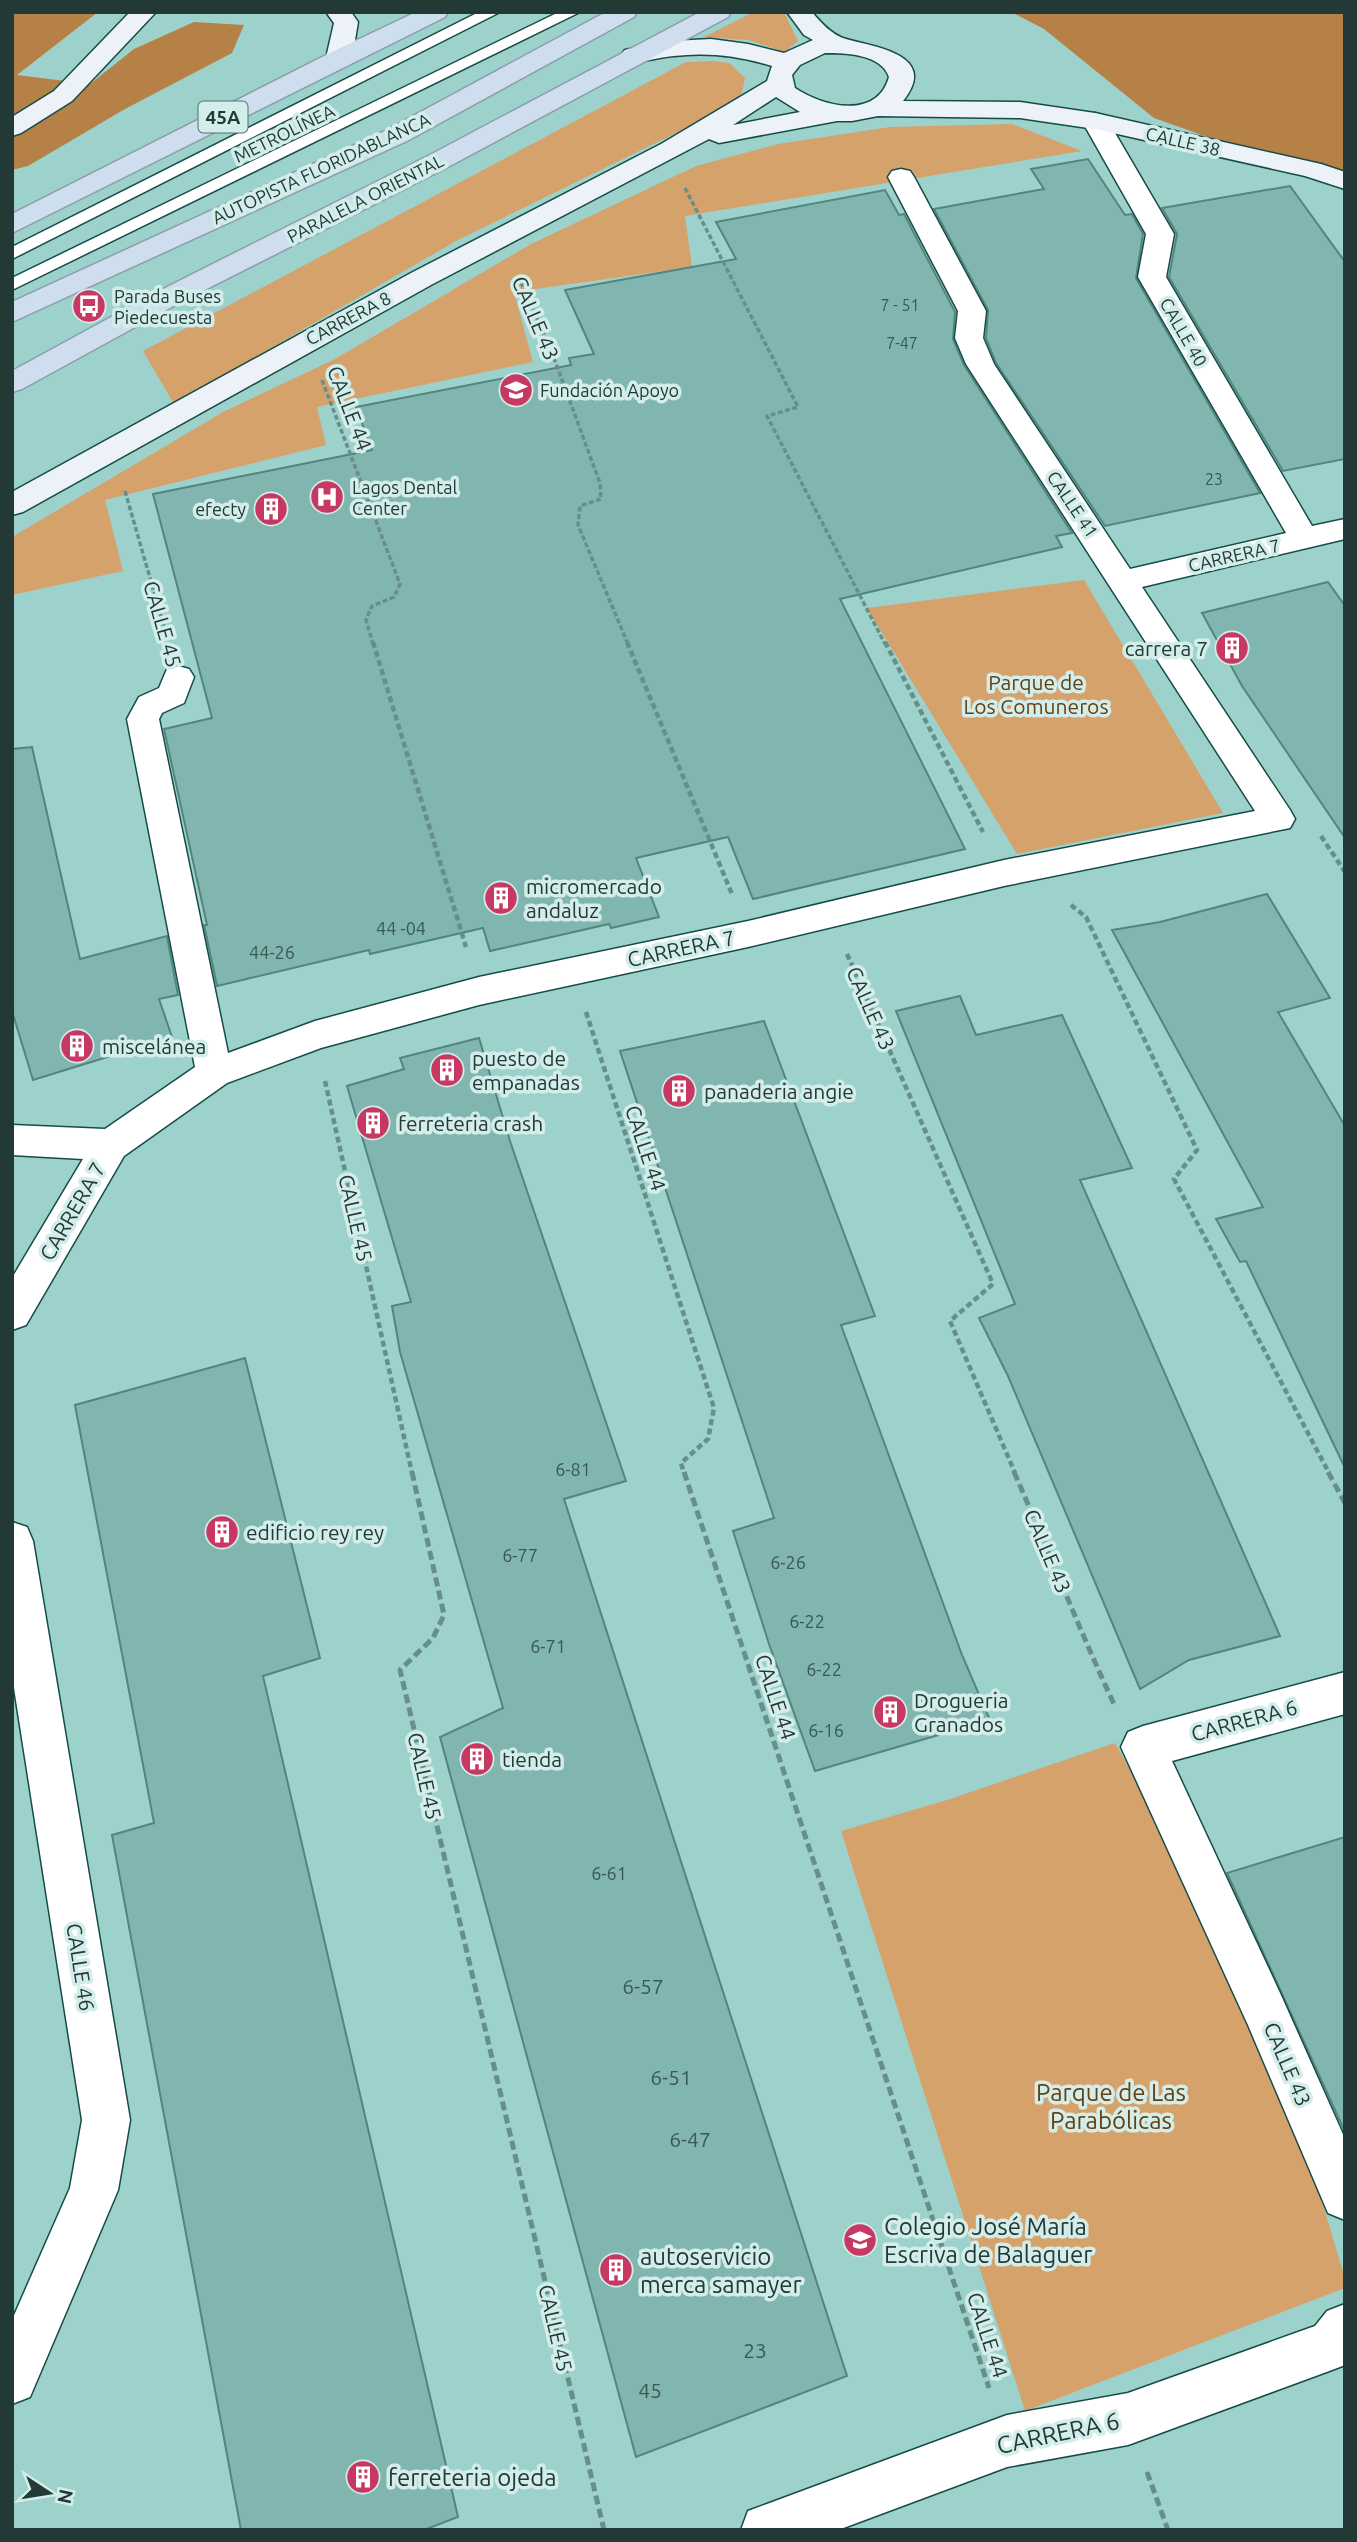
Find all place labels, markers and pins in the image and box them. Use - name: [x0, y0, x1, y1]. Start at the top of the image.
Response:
- place label: Parada Buses Piedecuesta: [114, 286, 221, 327]
- bus stop icon: Parada Buses Piedecuesta: [70, 287, 108, 325]
- school or university icon: Fundación Apoyo: [497, 371, 535, 409]
- place label: Fundación Apoyo: [540, 380, 679, 400]
- place label: Lagos Dental Center: [352, 477, 457, 518]
- hospital icon: Lagos Dental Center: [308, 478, 346, 516]
- building icon: efecty: [252, 490, 290, 528]
- place label: efecty: [195, 499, 246, 519]
- building icon: carrera 7: [1213, 629, 1251, 667]
- place label: carrera 7: [1125, 636, 1208, 660]
- place label: micromercado andaluz: [526, 874, 662, 922]
- building icon: micromercado andaluz: [482, 879, 520, 917]
- building icon: miscelánea: [58, 1027, 96, 1065]
- place label: miscelánea: [102, 1034, 206, 1058]
- place label: puesto de empanadas: [472, 1046, 580, 1094]
- building icon: puesto de empanadas: [428, 1051, 466, 1089]
- building icon: panaderia angie: [660, 1072, 698, 1110]
- place label: panaderia angie: [704, 1079, 854, 1103]
- building icon: ferreteria crash: [354, 1104, 392, 1142]
- place label: ferreteria crash: [398, 1111, 543, 1135]
- building icon: edificio rey rey: [203, 1513, 241, 1551]
- place label: edificio rey rey: [246, 1520, 384, 1544]
- place label: Drogueria Granados: [914, 1688, 1009, 1736]
- building icon: Drogueria Granados: [871, 1693, 909, 1731]
- building icon: tienda: [458, 1740, 496, 1778]
- place label: tienda: [502, 1747, 562, 1771]
- place label: Colegio José María Escriva de Balaguer: [884, 2213, 1092, 2268]
- school or university icon: Colegio José María Escriva de Balaguer: [841, 2221, 879, 2259]
- place label: autoservicio merca samayer: [640, 2243, 802, 2298]
- building icon: autoservicio merca samayer: [597, 2251, 635, 2289]
- building icon: ferreteria ojeda: [344, 2458, 382, 2496]
- place label: ferreteria ojeda: [388, 2464, 557, 2491]

